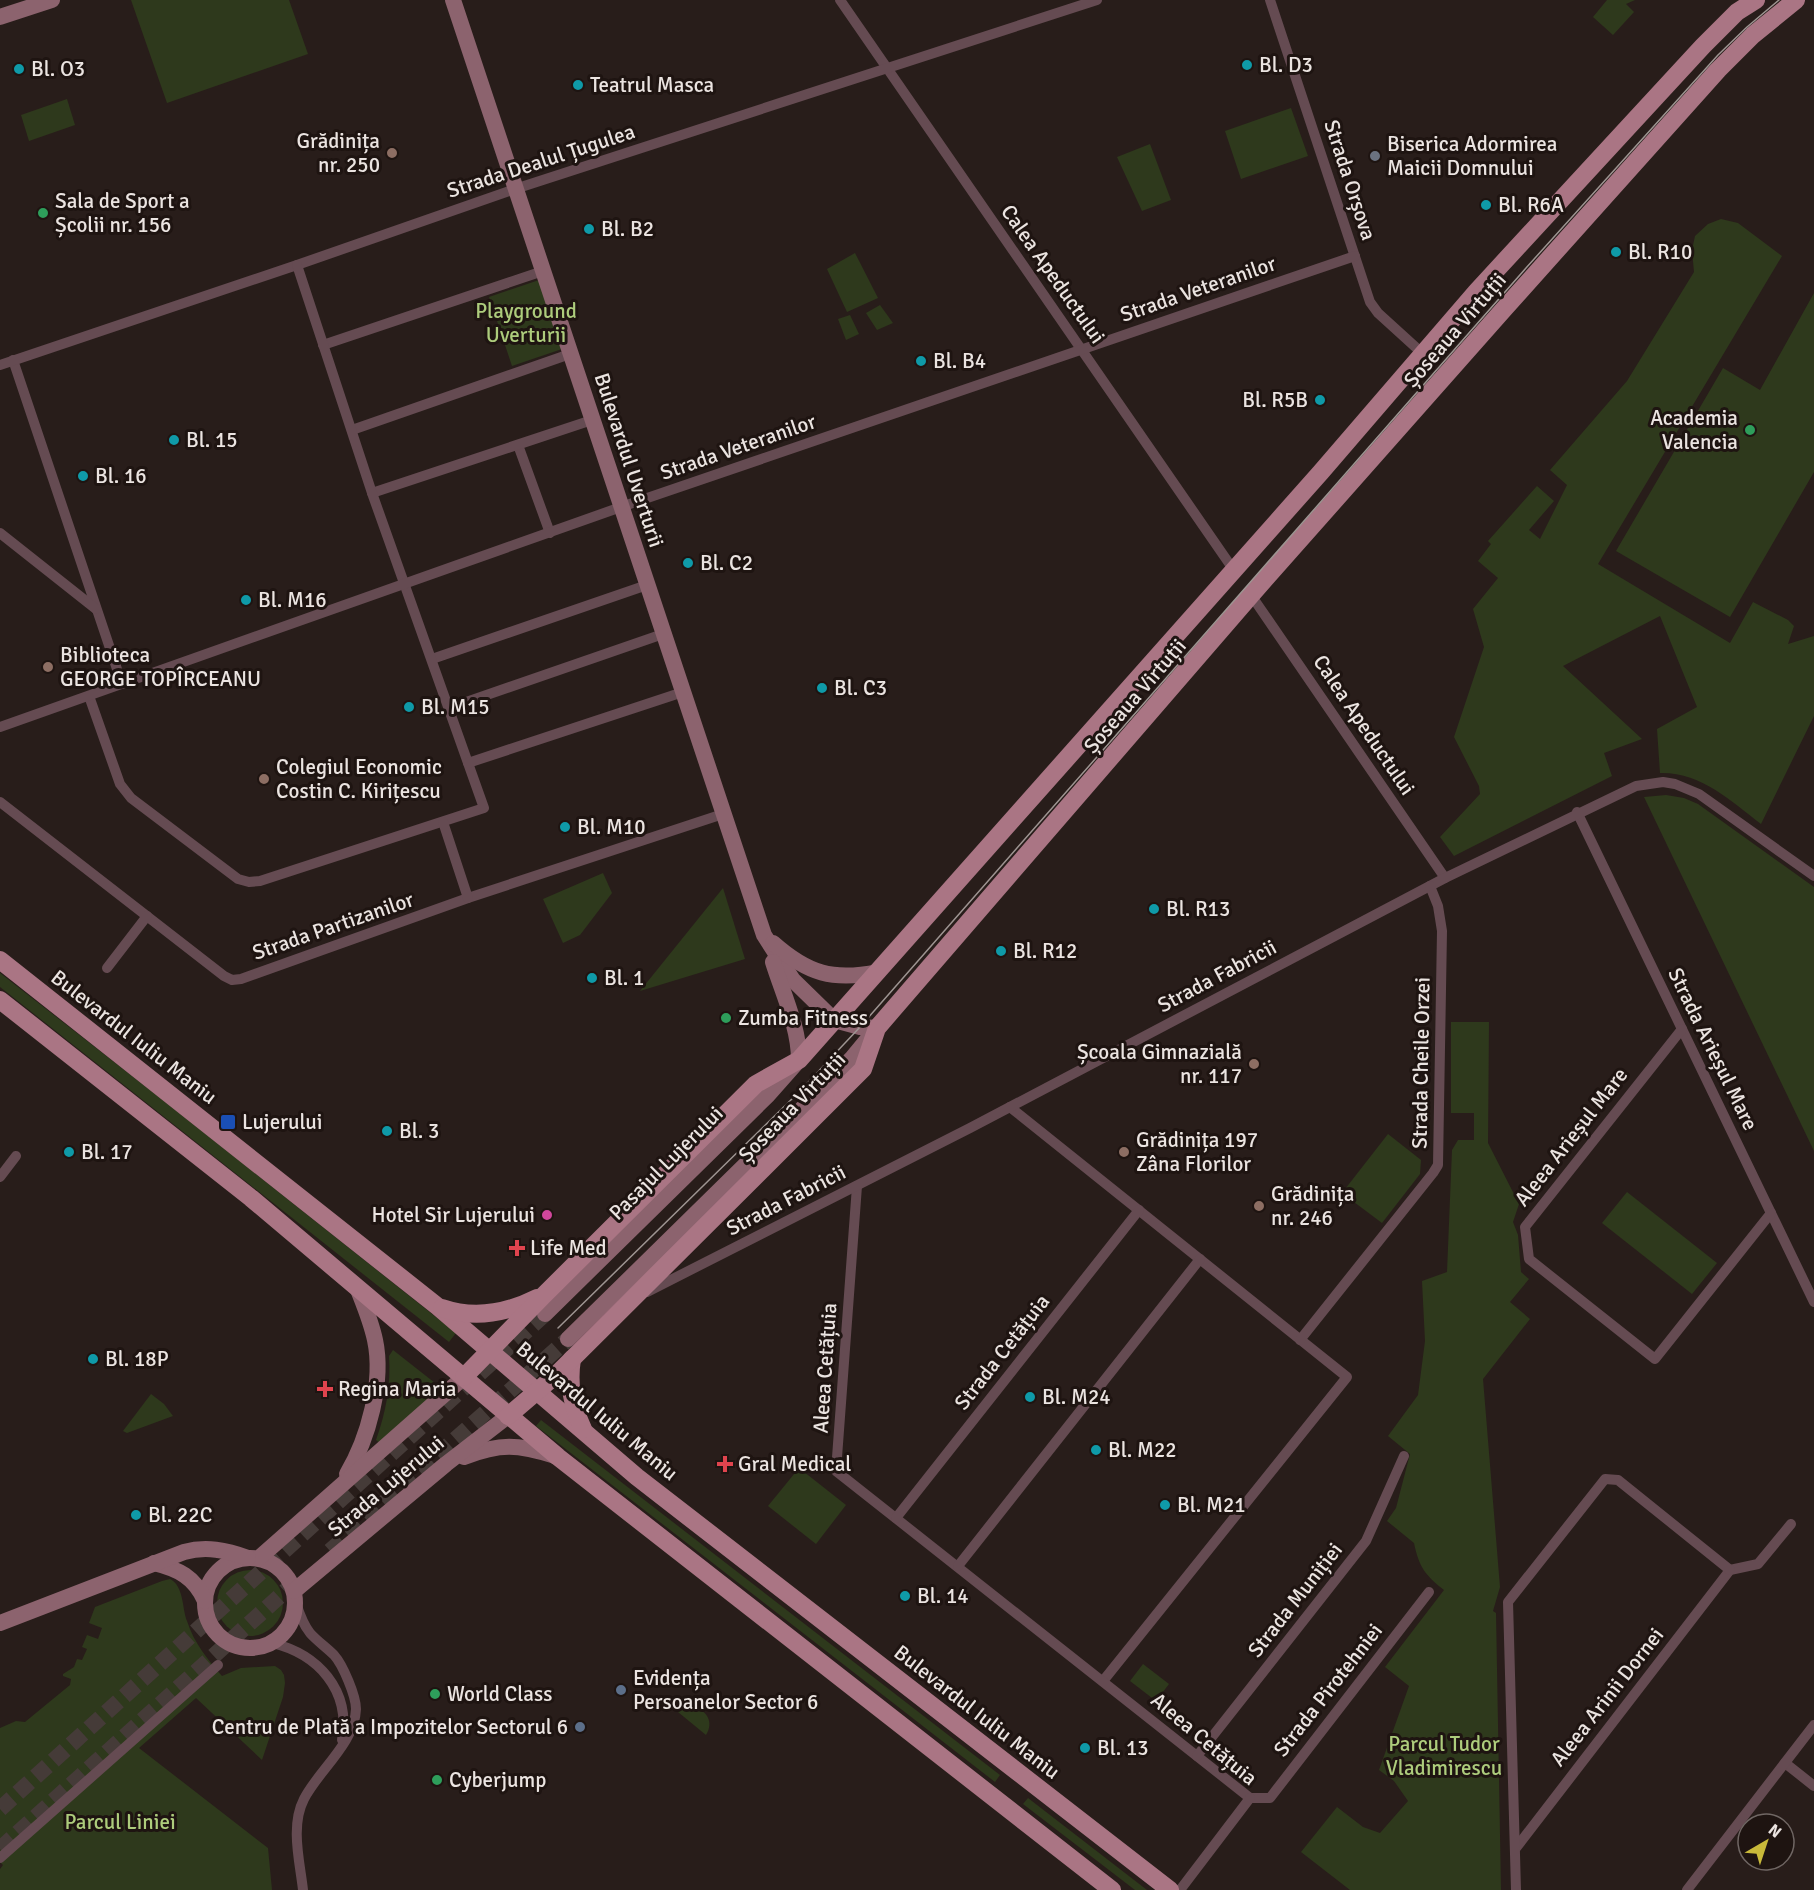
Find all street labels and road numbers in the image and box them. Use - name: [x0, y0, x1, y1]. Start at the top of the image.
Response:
- street label: Strada Orșova: [1318, 116, 1382, 244]
- street label: Strada Dealul Țugulea: [444, 118, 638, 204]
- street label: Calea Apeductului: [995, 199, 1111, 349]
- street label: Strada Veteranilor: [1117, 250, 1279, 328]
- street label: Șoseaua Virtuții: [1398, 267, 1512, 393]
- street label: Bulevardul Uverturii: [589, 370, 669, 550]
- street label: Strada Veteranilor: [657, 408, 819, 486]
- street label: Șoseaua Virtuții: [1078, 633, 1192, 759]
- street label: Calea Apeductului: [1307, 650, 1421, 800]
- street label: Strada Partizanilor: [249, 886, 417, 966]
- street label: Strada Fabricii: [1153, 934, 1281, 1018]
- street label: Strada Arieșul Mare: [1662, 963, 1764, 1135]
- street label: Bulevardul Iuliu Maniu: [46, 964, 222, 1110]
- street label: Strada Cheile Orzei: [1407, 977, 1435, 1149]
- street label: Șoseaua Virtuții: [733, 1046, 851, 1168]
- street label: Aleea Arieșul Mare: [1509, 1062, 1633, 1212]
- street label: Pasajul Lujerului: [604, 1101, 728, 1225]
- street label: Strada Fabricii: [722, 1159, 850, 1241]
- street label: Strada Cetățuia: [949, 1289, 1055, 1415]
- street label: Aleea Cetățuia: [807, 1302, 843, 1434]
- street label: Bulevardul Iuliu Maniu: [511, 1336, 683, 1486]
- street label: Strada Lujerului: [322, 1430, 450, 1542]
- street label: Strada Muniției: [1242, 1537, 1348, 1663]
- street label: Strada Pirotehniei: [1268, 1618, 1388, 1762]
- street label: Aleea Arinii Dornei: [1545, 1622, 1669, 1772]
- street label: Bulevardul Iuliu Maniu: [889, 1639, 1065, 1785]
- street label: Aleea Cetățuia: [1146, 1687, 1262, 1791]

